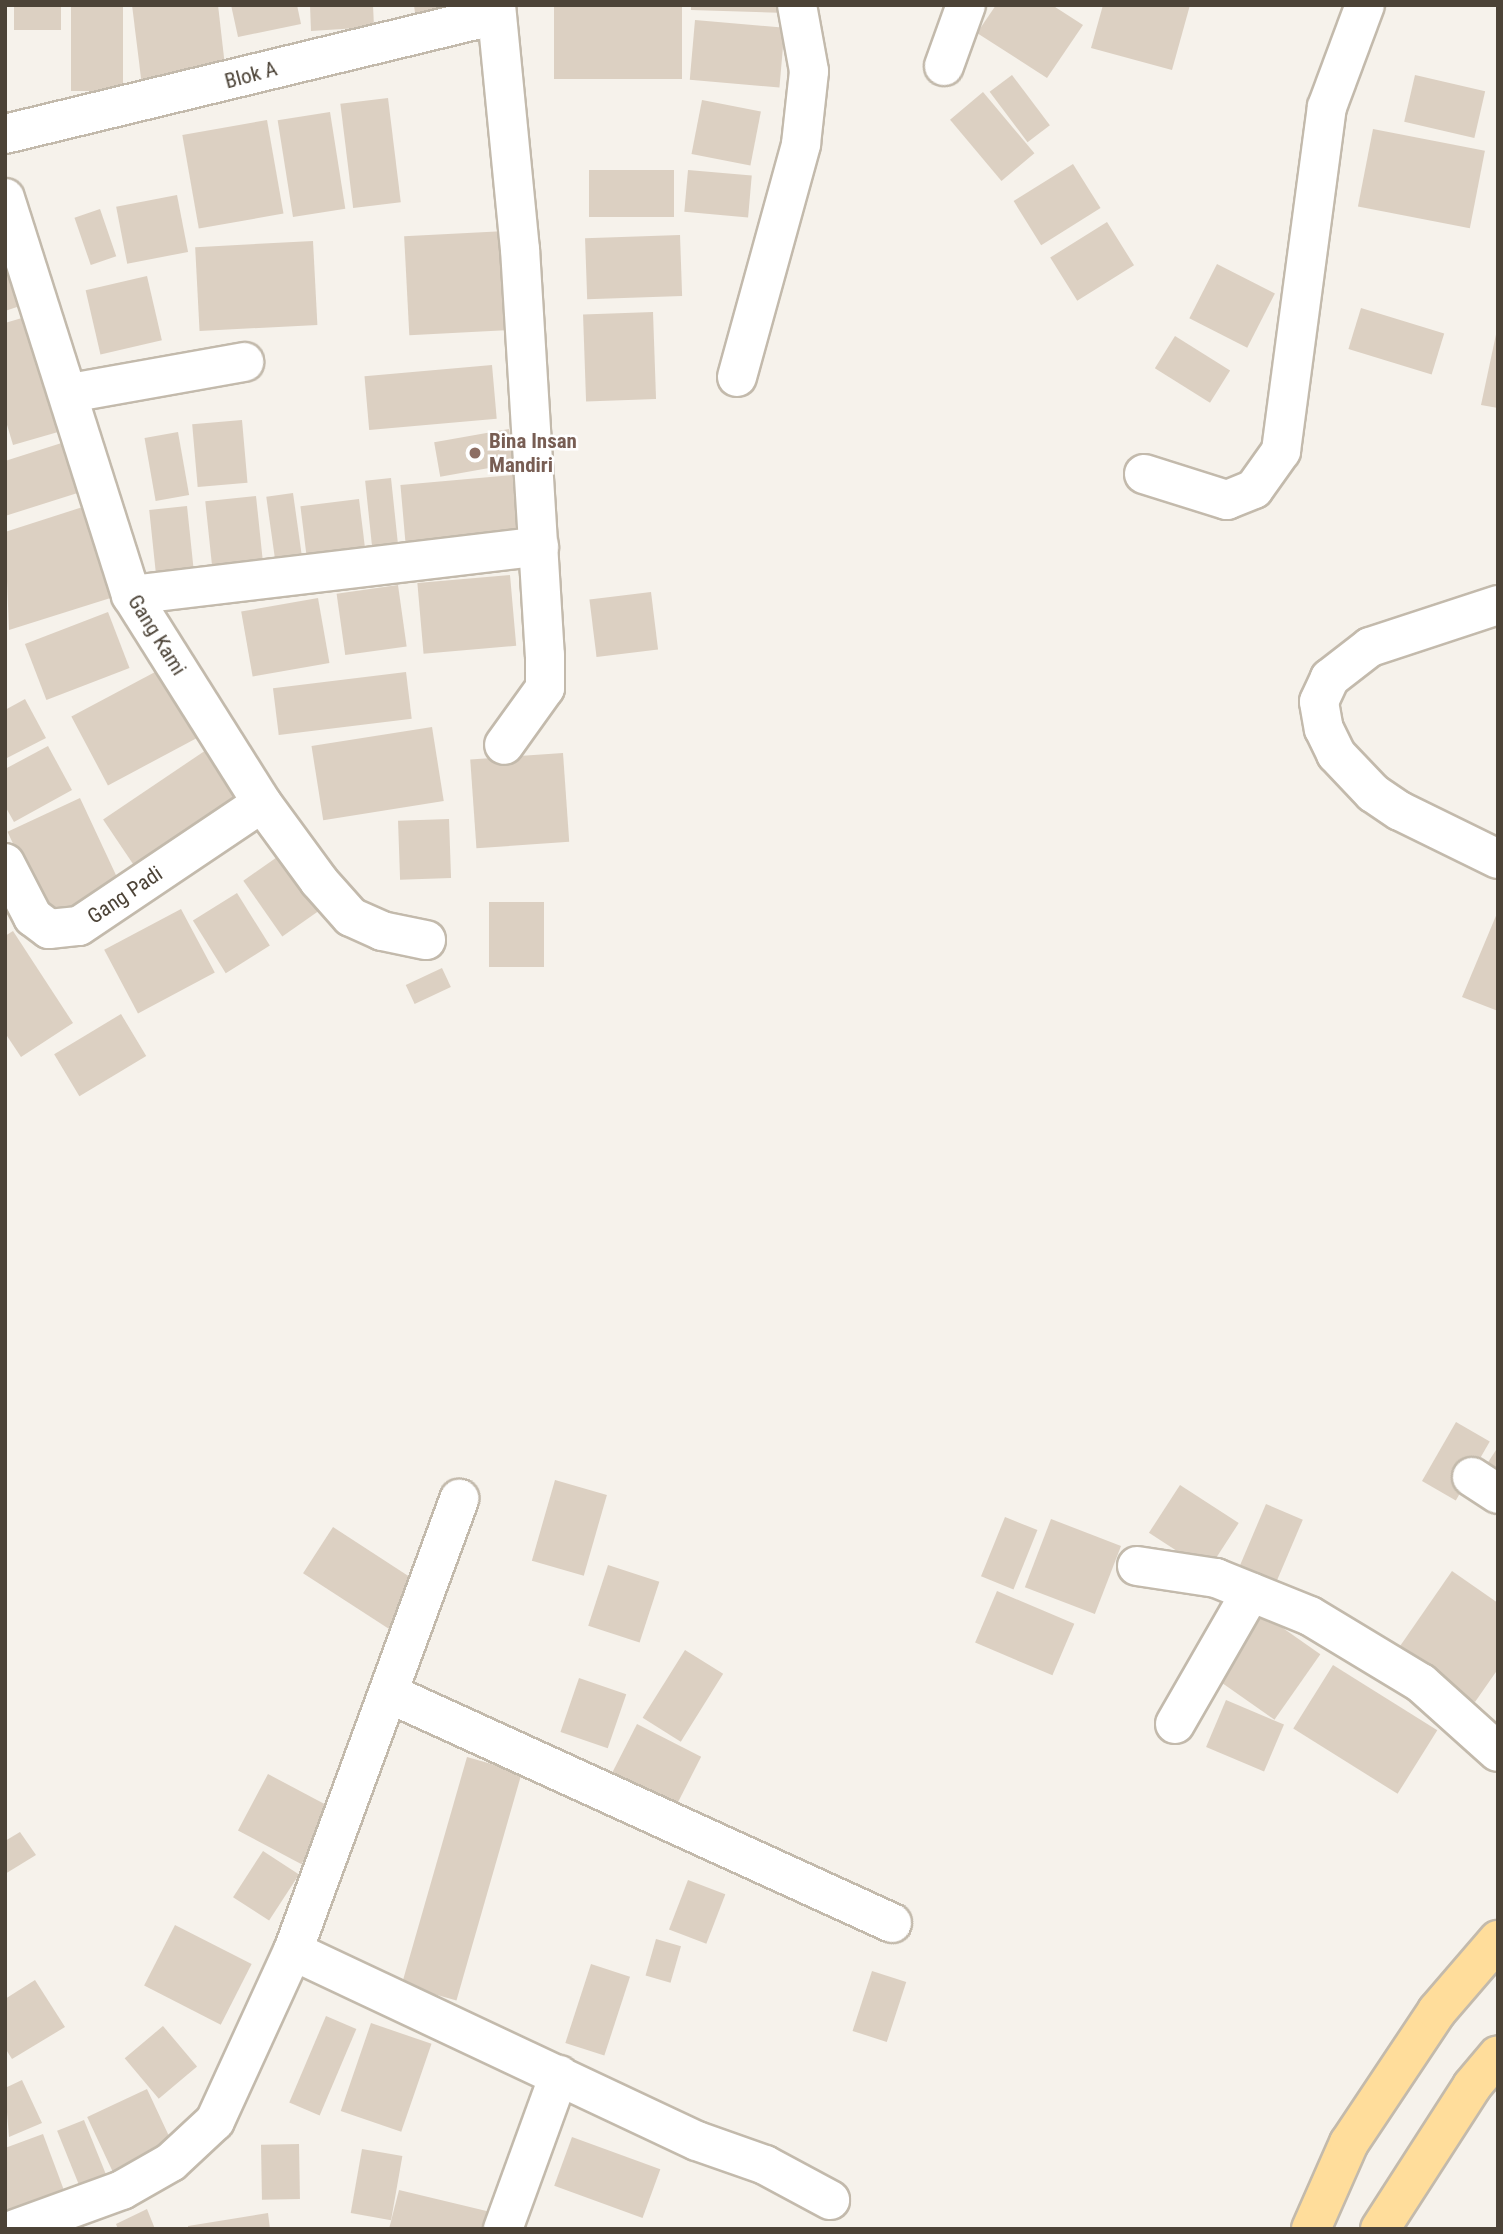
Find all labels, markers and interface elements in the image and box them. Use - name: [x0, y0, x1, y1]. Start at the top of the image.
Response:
- street label: Blok A: [222, 56, 280, 94]
- place label: Bina Insan Mandiri: [489, 428, 577, 478]
- marker: Bina Insan Mandiri: [467, 445, 483, 461]
- street label: Gang Kami: [122, 590, 192, 680]
- street label: Gang Padi: [83, 861, 167, 929]

